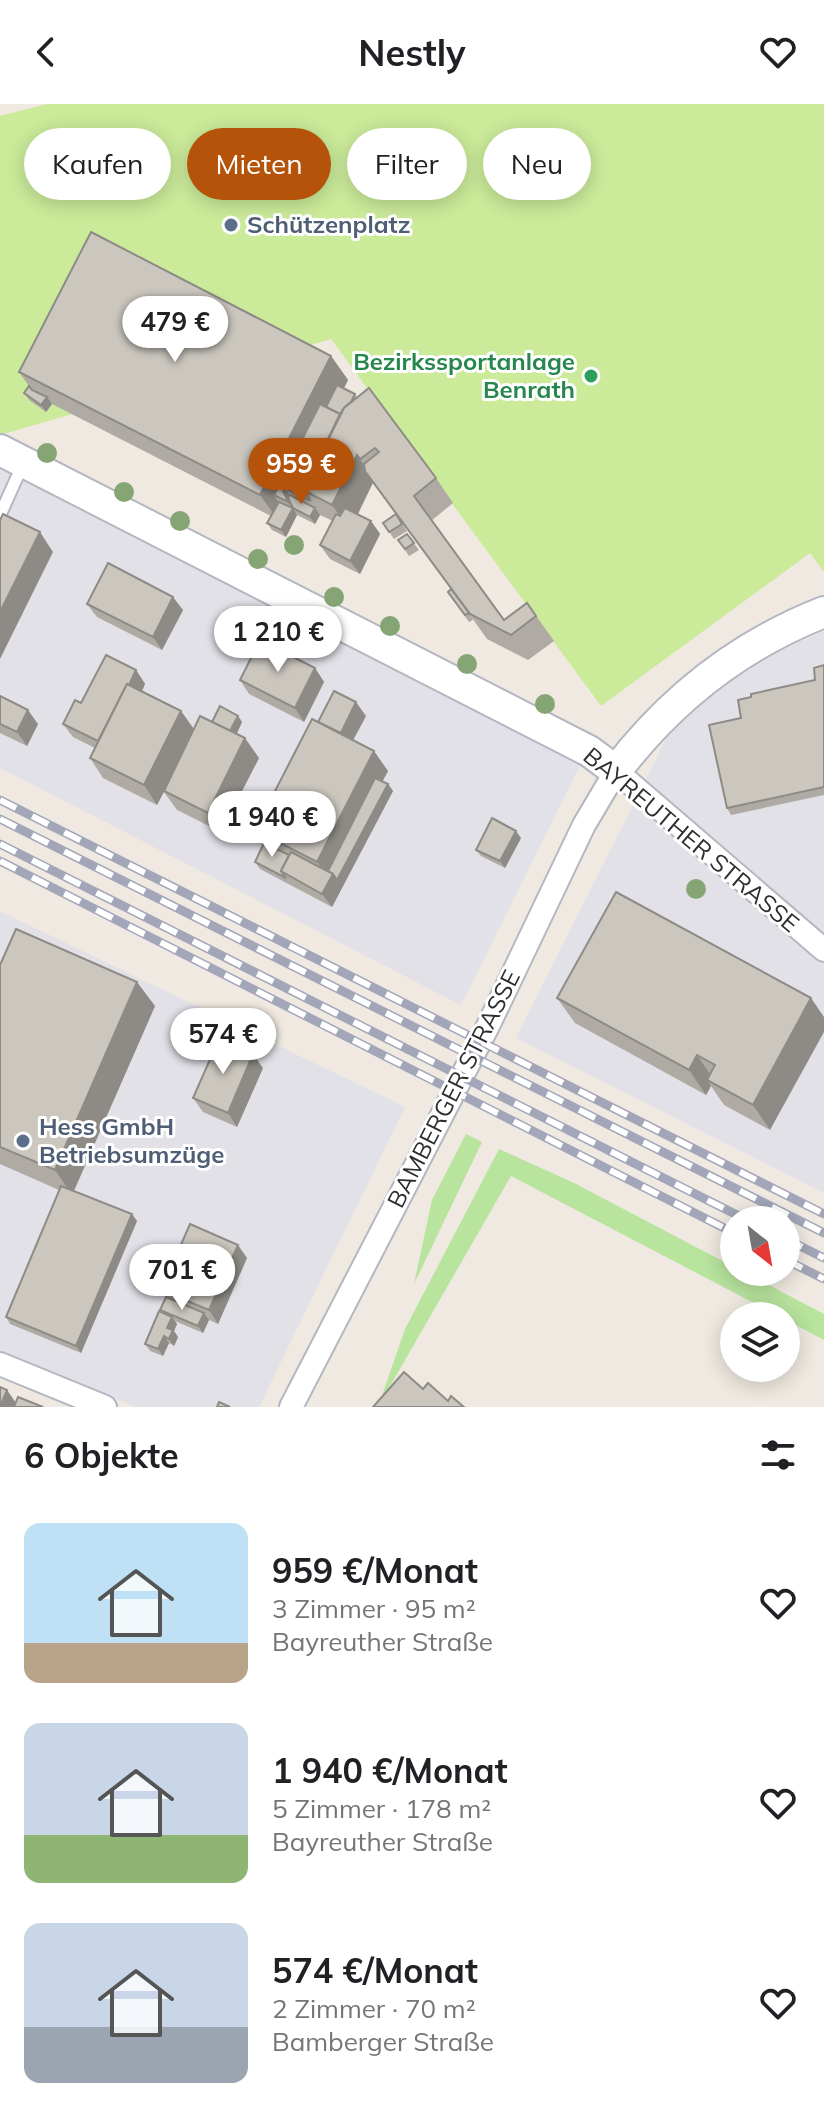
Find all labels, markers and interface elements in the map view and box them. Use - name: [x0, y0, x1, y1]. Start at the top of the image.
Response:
- icon: back: [24, 30, 68, 74]
- text: Nestly: [358, 30, 466, 75]
- icon: heart: [756, 30, 800, 74]
- chip: Kaufen: [24, 128, 171, 200]
- chip: Mieten: [187, 128, 331, 200]
- chip: Filter: [347, 128, 467, 200]
- chip: Neu: [483, 128, 591, 200]
- place label: Schützenplatz: [247, 209, 410, 239]
- marker: Schützenplatz: [222, 216, 240, 234]
- pin: 479 €: [119, 296, 231, 364]
- text: 479 €: [140, 305, 210, 338]
- place label: Bezirkssportanlage Benrath: [353, 346, 575, 404]
- marker: Bezirkssportanlage Benrath: [582, 367, 600, 385]
- pin: 959 €: [245, 438, 357, 506]
- text: 959 €: [266, 447, 336, 480]
- pin: 1 210 €: [204, 606, 352, 674]
- text: 1 210 €: [232, 615, 324, 648]
- street label: BAYREUTHER STRASSE: [578, 740, 806, 938]
- pin: 1 940 €: [198, 791, 346, 859]
- text: 1 940 €: [226, 800, 318, 833]
- street label: BAMBERGER STRASSE: [380, 965, 526, 1212]
- pin: 574 €: [167, 1008, 279, 1076]
- text: 574 €: [188, 1017, 258, 1050]
- place label: Hess GmbH Betriebsumzüge: [39, 1111, 224, 1169]
- marker: Hess GmbH Betriebsumzüge: [14, 1132, 32, 1150]
- north arrow: [720, 1206, 800, 1286]
- map controls: [720, 1206, 800, 1382]
- pin: 701 €: [126, 1244, 238, 1312]
- text: 701 €: [147, 1253, 217, 1286]
- button: layers: [720, 1302, 800, 1382]
- icon: filters: [756, 1433, 800, 1477]
- text: 6 Objekte: [24, 1434, 179, 1477]
- text: 959 €/Monat: [272, 1549, 478, 1592]
- icon: home: [88, 1555, 184, 1651]
- icon: heart: [756, 1581, 800, 1625]
- text: 3 Zimmer · 95 m²: [272, 1592, 476, 1625]
- text: Bayreuther Straße: [272, 1625, 493, 1658]
- text: 1 940 €/Monat: [272, 1749, 508, 1792]
- icon: home: [88, 1755, 184, 1851]
- icon: heart: [756, 1781, 800, 1825]
- text: 5 Zimmer · 178 m²: [272, 1792, 491, 1825]
- text: Bayreuther Straße: [272, 1825, 493, 1858]
- text: 574 €/Monat: [272, 1949, 478, 1992]
- icon: home: [88, 1955, 184, 2051]
- icon: heart: [756, 1981, 800, 2025]
- text: 2 Zimmer · 70 m²: [272, 1992, 476, 2025]
- text: Bamberger Straße: [272, 2025, 494, 2058]

